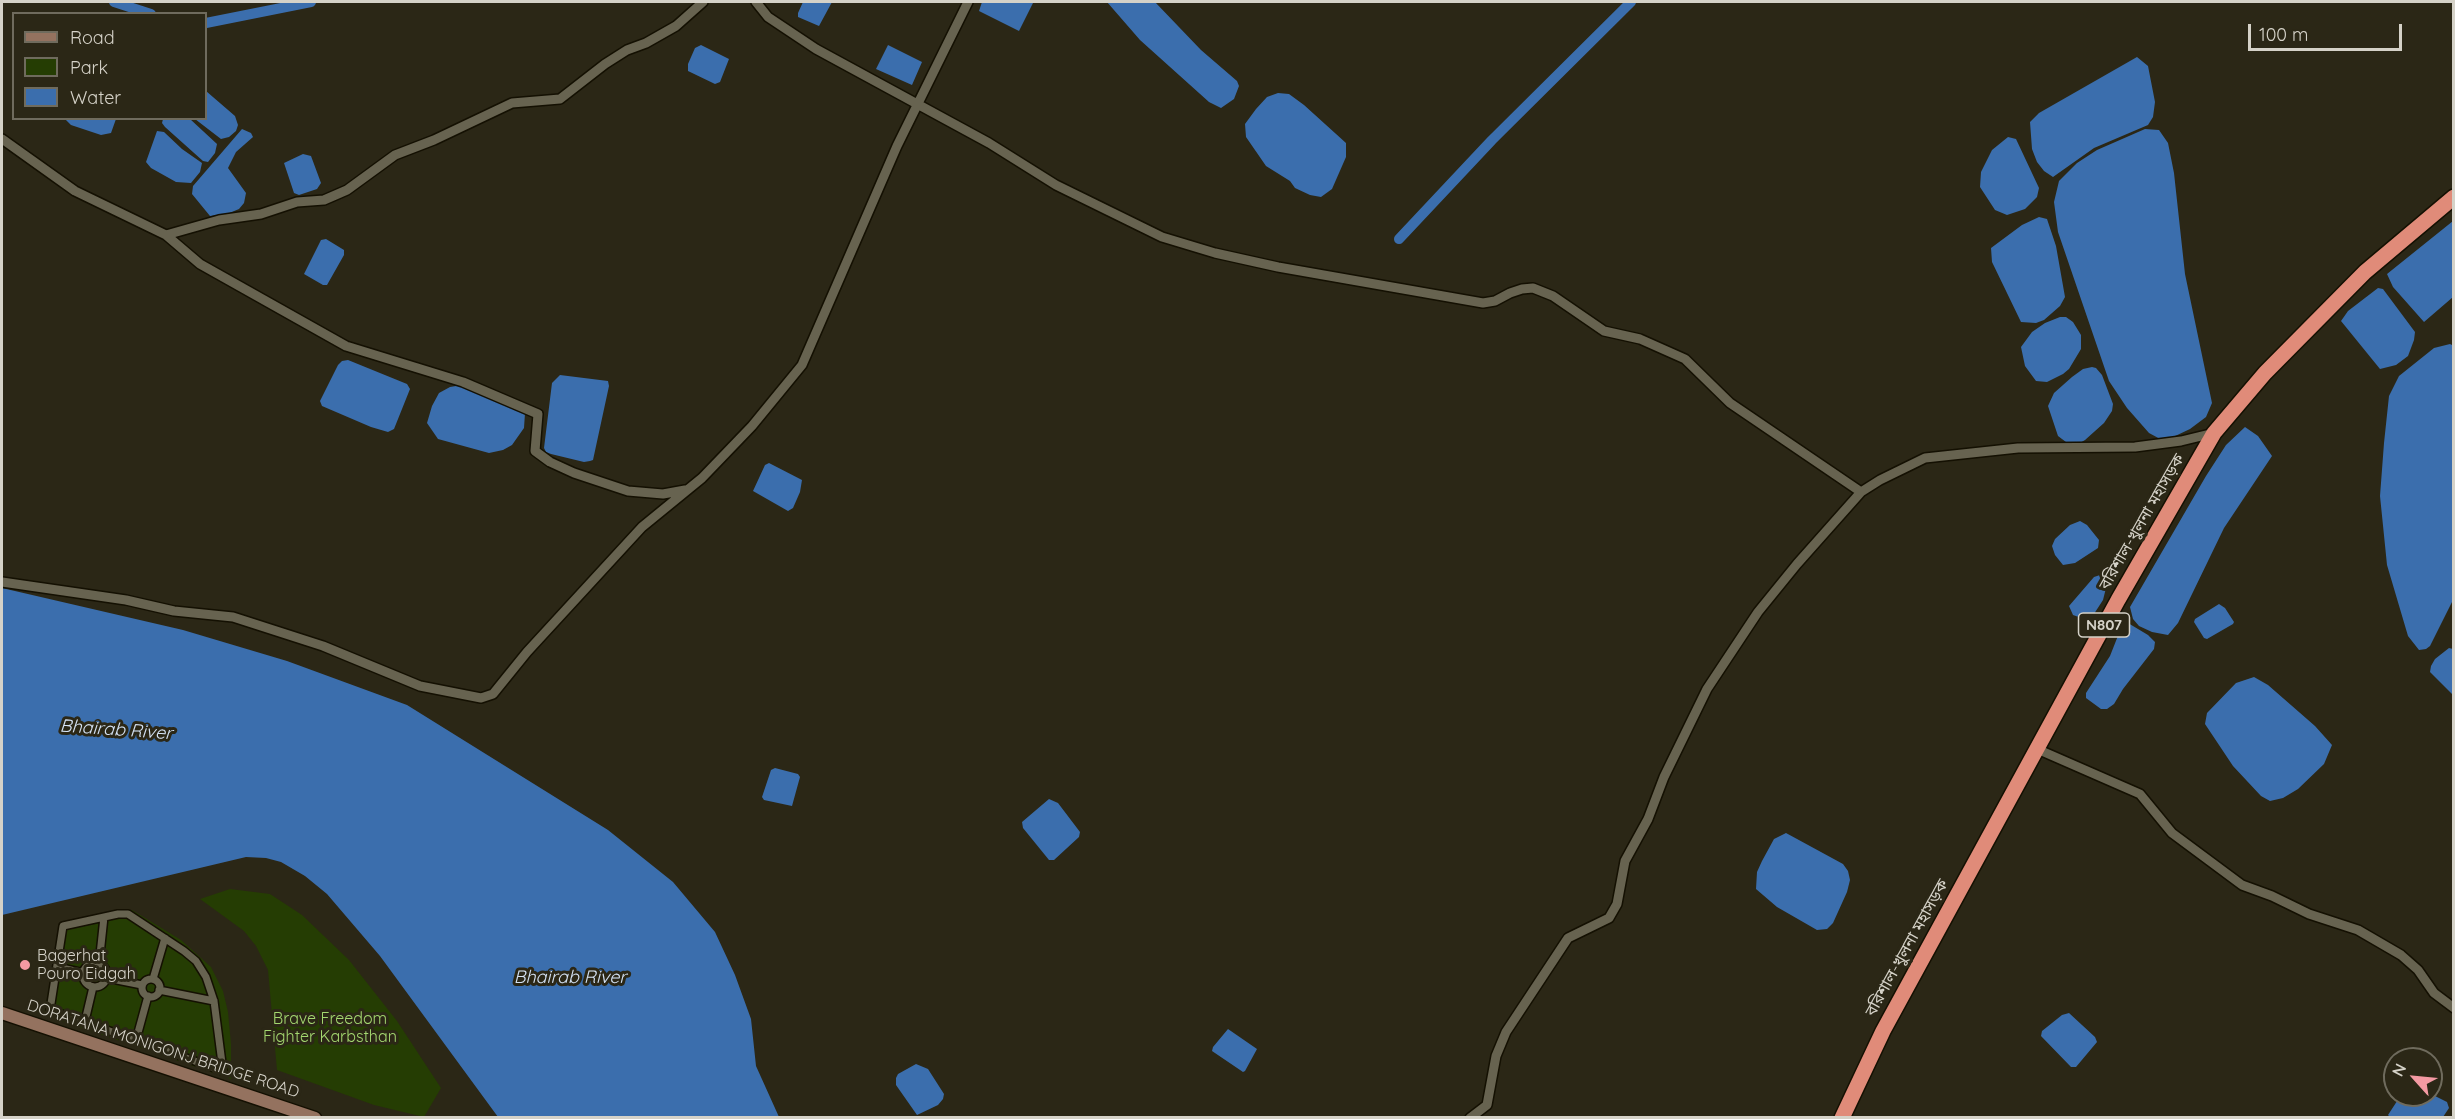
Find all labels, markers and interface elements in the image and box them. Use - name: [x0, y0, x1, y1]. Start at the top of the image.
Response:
- legend: [12, 12, 207, 120]
- scale bar: [2251, 12, 2406, 50]
- text: 100 m: [2259, 23, 2308, 46]
- text: Road: [70, 26, 115, 49]
- text: Park: [70, 56, 108, 79]
- text: Water: [70, 86, 121, 109]
- street label: বরিশাল-খুলনা মহাসড়ক: [2095, 451, 2189, 593]
- road number: N807: [2078, 613, 2130, 637]
- water label: Bhairab River: [59, 715, 173, 745]
- street label: বরিশাল-খুলনা মহাসড়ক: [1861, 876, 1953, 1020]
- place label: Bagerhat Pouro Eidgah: [37, 946, 136, 984]
- marker: Bagerhat Pouro Eidgah: [18, 958, 32, 972]
- water label: Bhairab River: [514, 967, 626, 989]
- street label: DORATANA MONIGONJ BRIDGE ROAD: [24, 996, 302, 1102]
- park label: Brave Freedom Fighter Karbsthan: [263, 1009, 397, 1047]
- north arrow: [2383, 1047, 2443, 1107]
- text: N: [2387, 1060, 2410, 1080]

